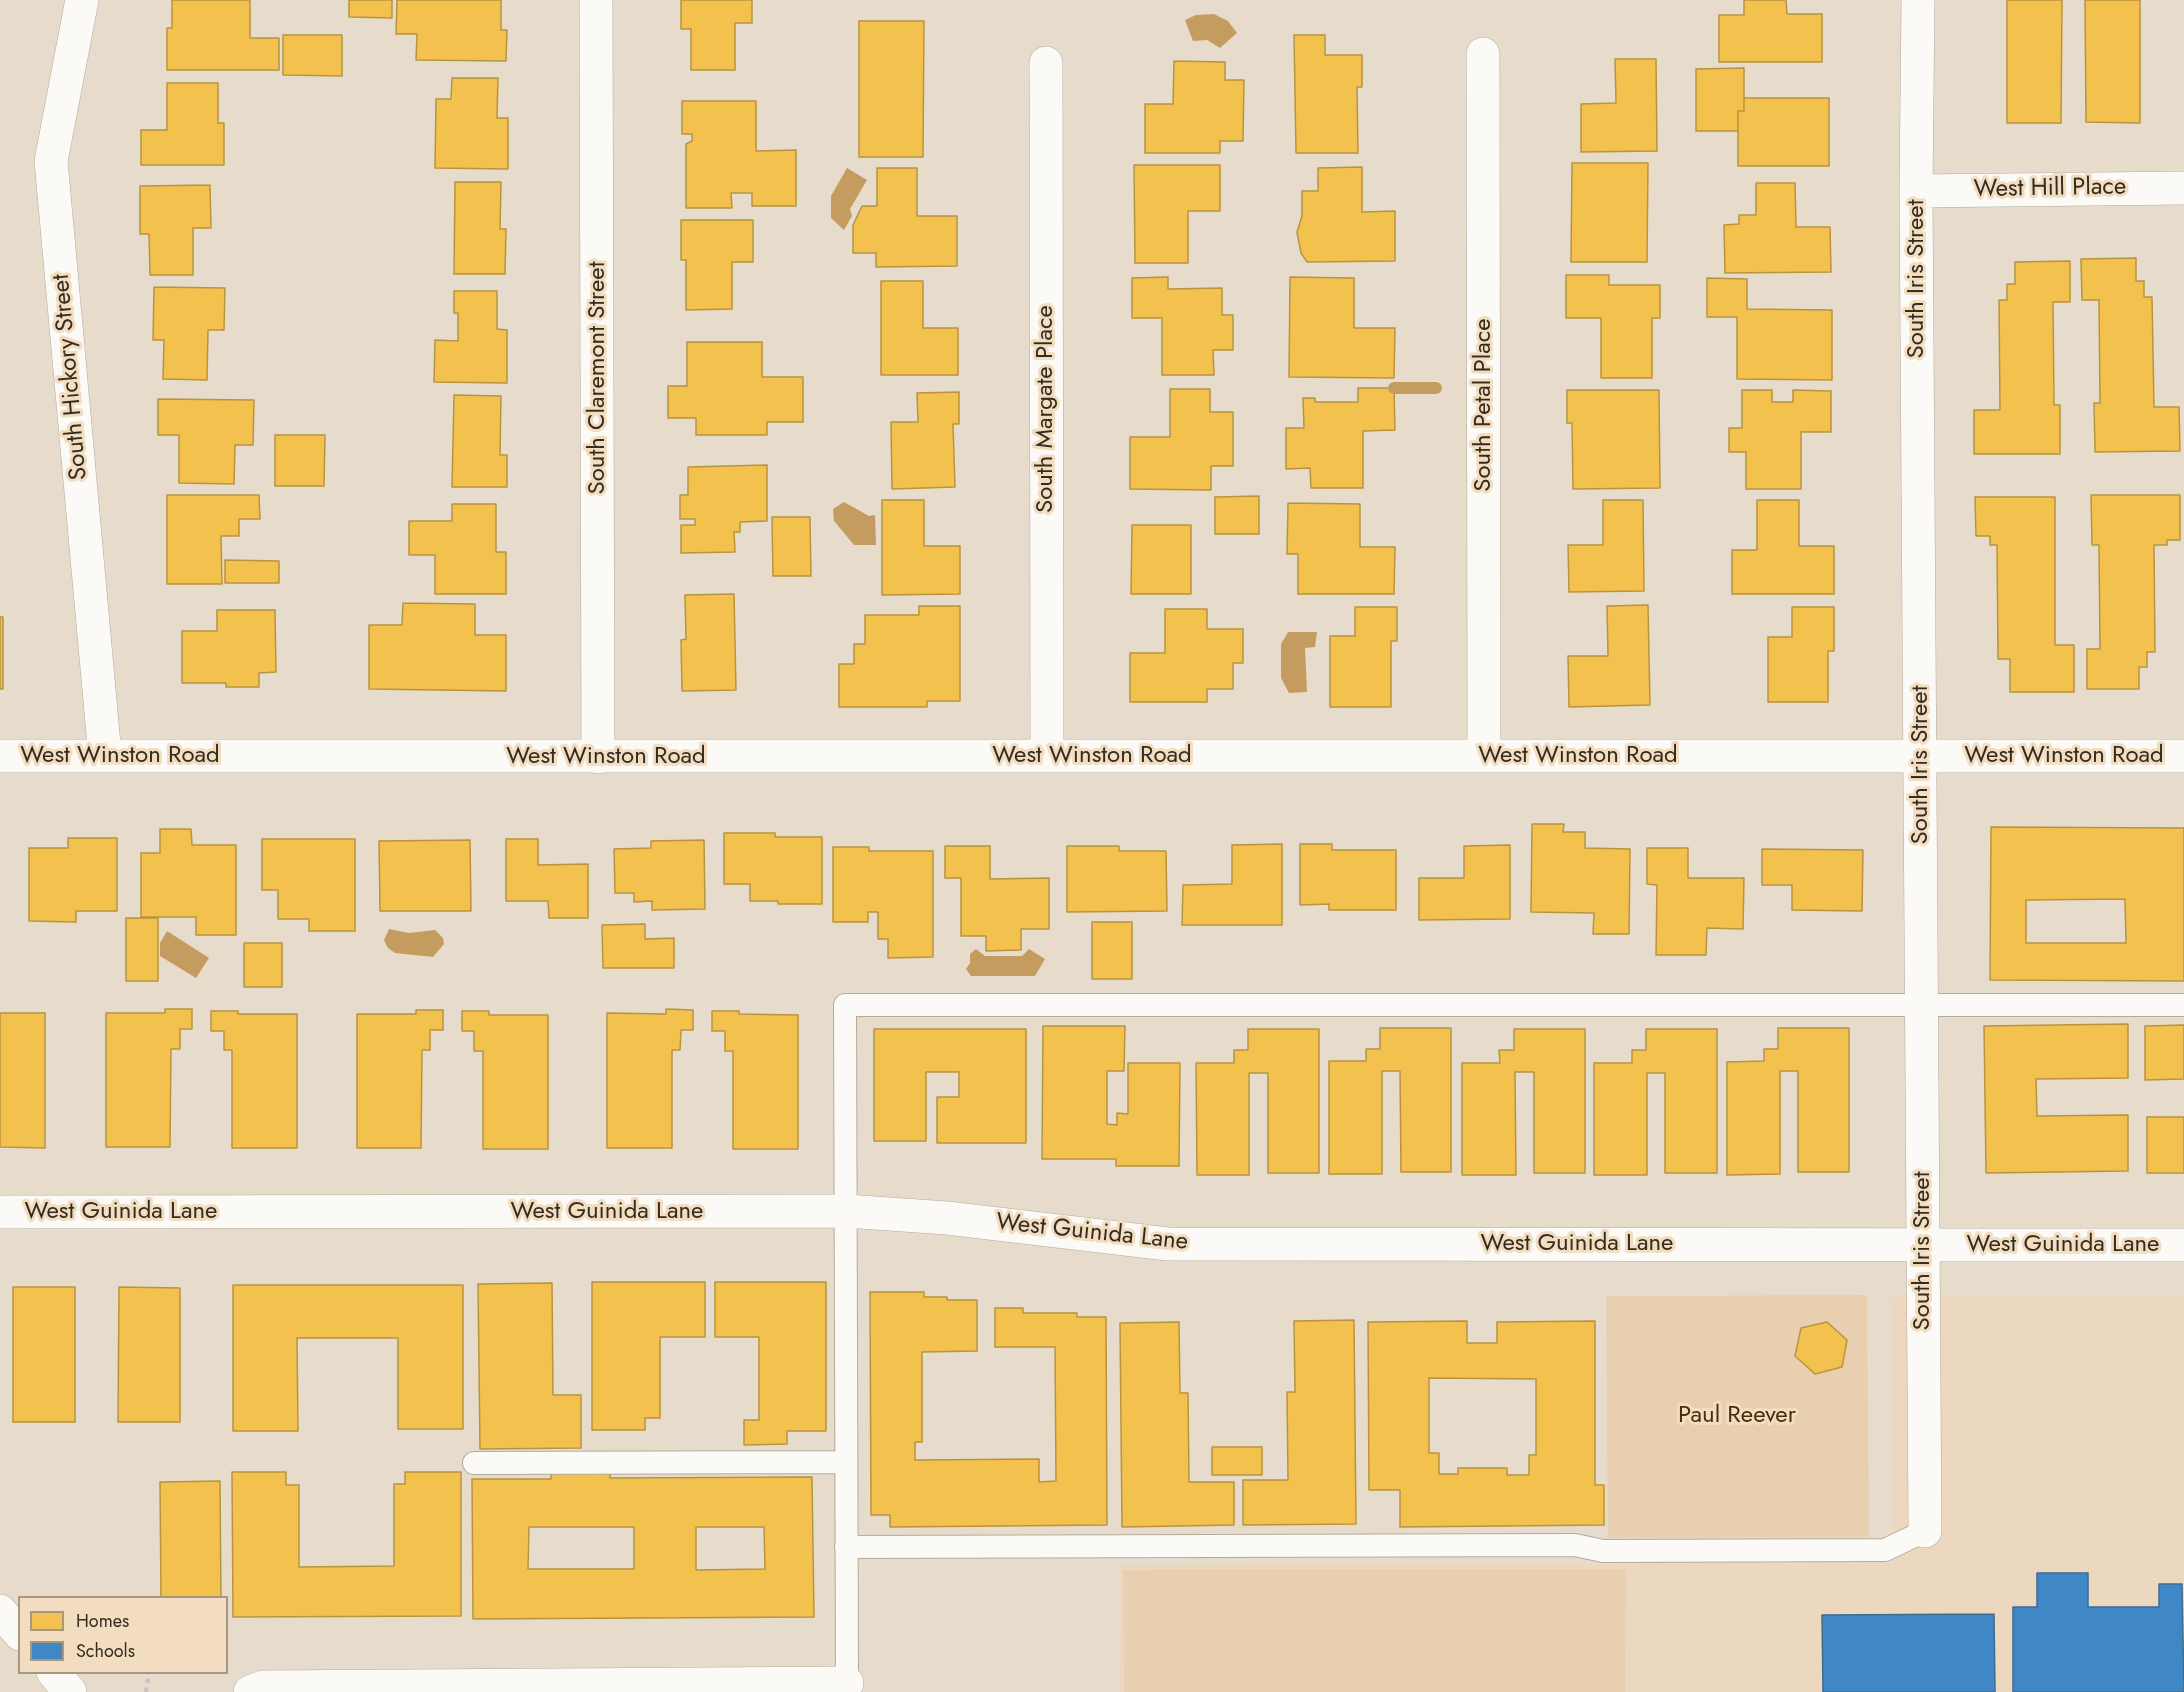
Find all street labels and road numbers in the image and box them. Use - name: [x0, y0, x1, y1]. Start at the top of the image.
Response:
- street label: West Hill Place: [1974, 173, 2126, 205]
- street label: South Iris Street: [1903, 200, 1931, 358]
- street label: South Claremont Street: [584, 262, 612, 494]
- street label: South Hickory Street: [48, 273, 94, 481]
- street label: South Margate Place: [1032, 305, 1060, 513]
- street label: South Petal Place: [1470, 318, 1498, 492]
- street label: South Iris Street: [1907, 686, 1935, 844]
- street label: West Winston Road: [20, 742, 220, 770]
- street label: West Winston Road: [992, 742, 1192, 770]
- street label: West Winston Road: [1478, 742, 1678, 770]
- street label: West Winston Road: [1964, 742, 2164, 770]
- street label: West Winston Road: [506, 743, 706, 771]
- street label: South Iris Street: [1909, 1172, 1937, 1330]
- street label: West Guinida Lane: [25, 1198, 217, 1226]
- street label: West Guinida Lane: [511, 1198, 703, 1226]
- street label: West Guinida Lane: [995, 1209, 1189, 1257]
- street label: West Guinida Lane: [1481, 1230, 1673, 1258]
- street label: West Guinida Lane: [1967, 1231, 2159, 1259]

